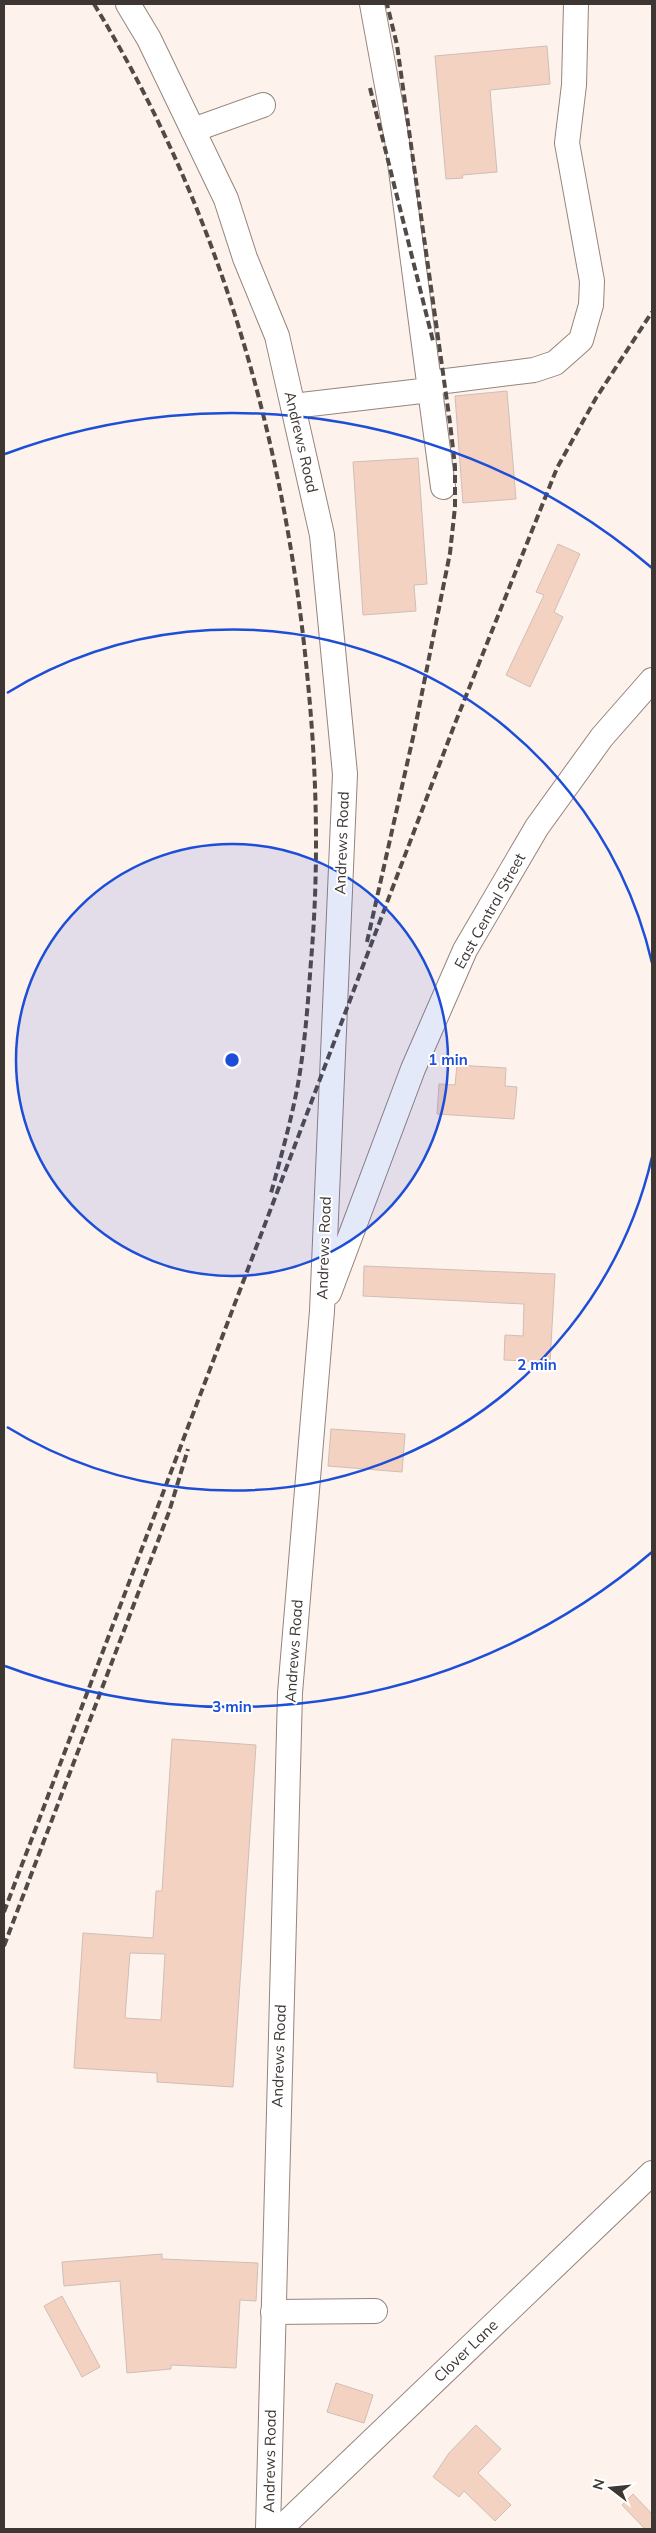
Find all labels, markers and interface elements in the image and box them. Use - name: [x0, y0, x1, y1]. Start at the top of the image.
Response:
- street label: Andrews Road: [281, 389, 322, 494]
- street label: Andrews Road: [330, 791, 353, 895]
- street label: East Central Street: [450, 850, 529, 972]
- text: 1 min: [428, 1050, 468, 1069]
- centre of rings: [223, 1051, 241, 1069]
- street label: Andrews Road: [312, 1196, 335, 1300]
- text: 2 min: [517, 1355, 557, 1374]
- street label: Andrews Road: [280, 1599, 307, 1703]
- text: 3 min: [212, 1697, 252, 1716]
- street label: Andrews Road: [267, 2004, 290, 2108]
- street label: Clover Lane: [430, 2315, 502, 2386]
- street label: Andrews Road: [259, 2409, 280, 2513]
- north arrow: [586, 2463, 636, 2513]
- text: N: [588, 2477, 609, 2492]

